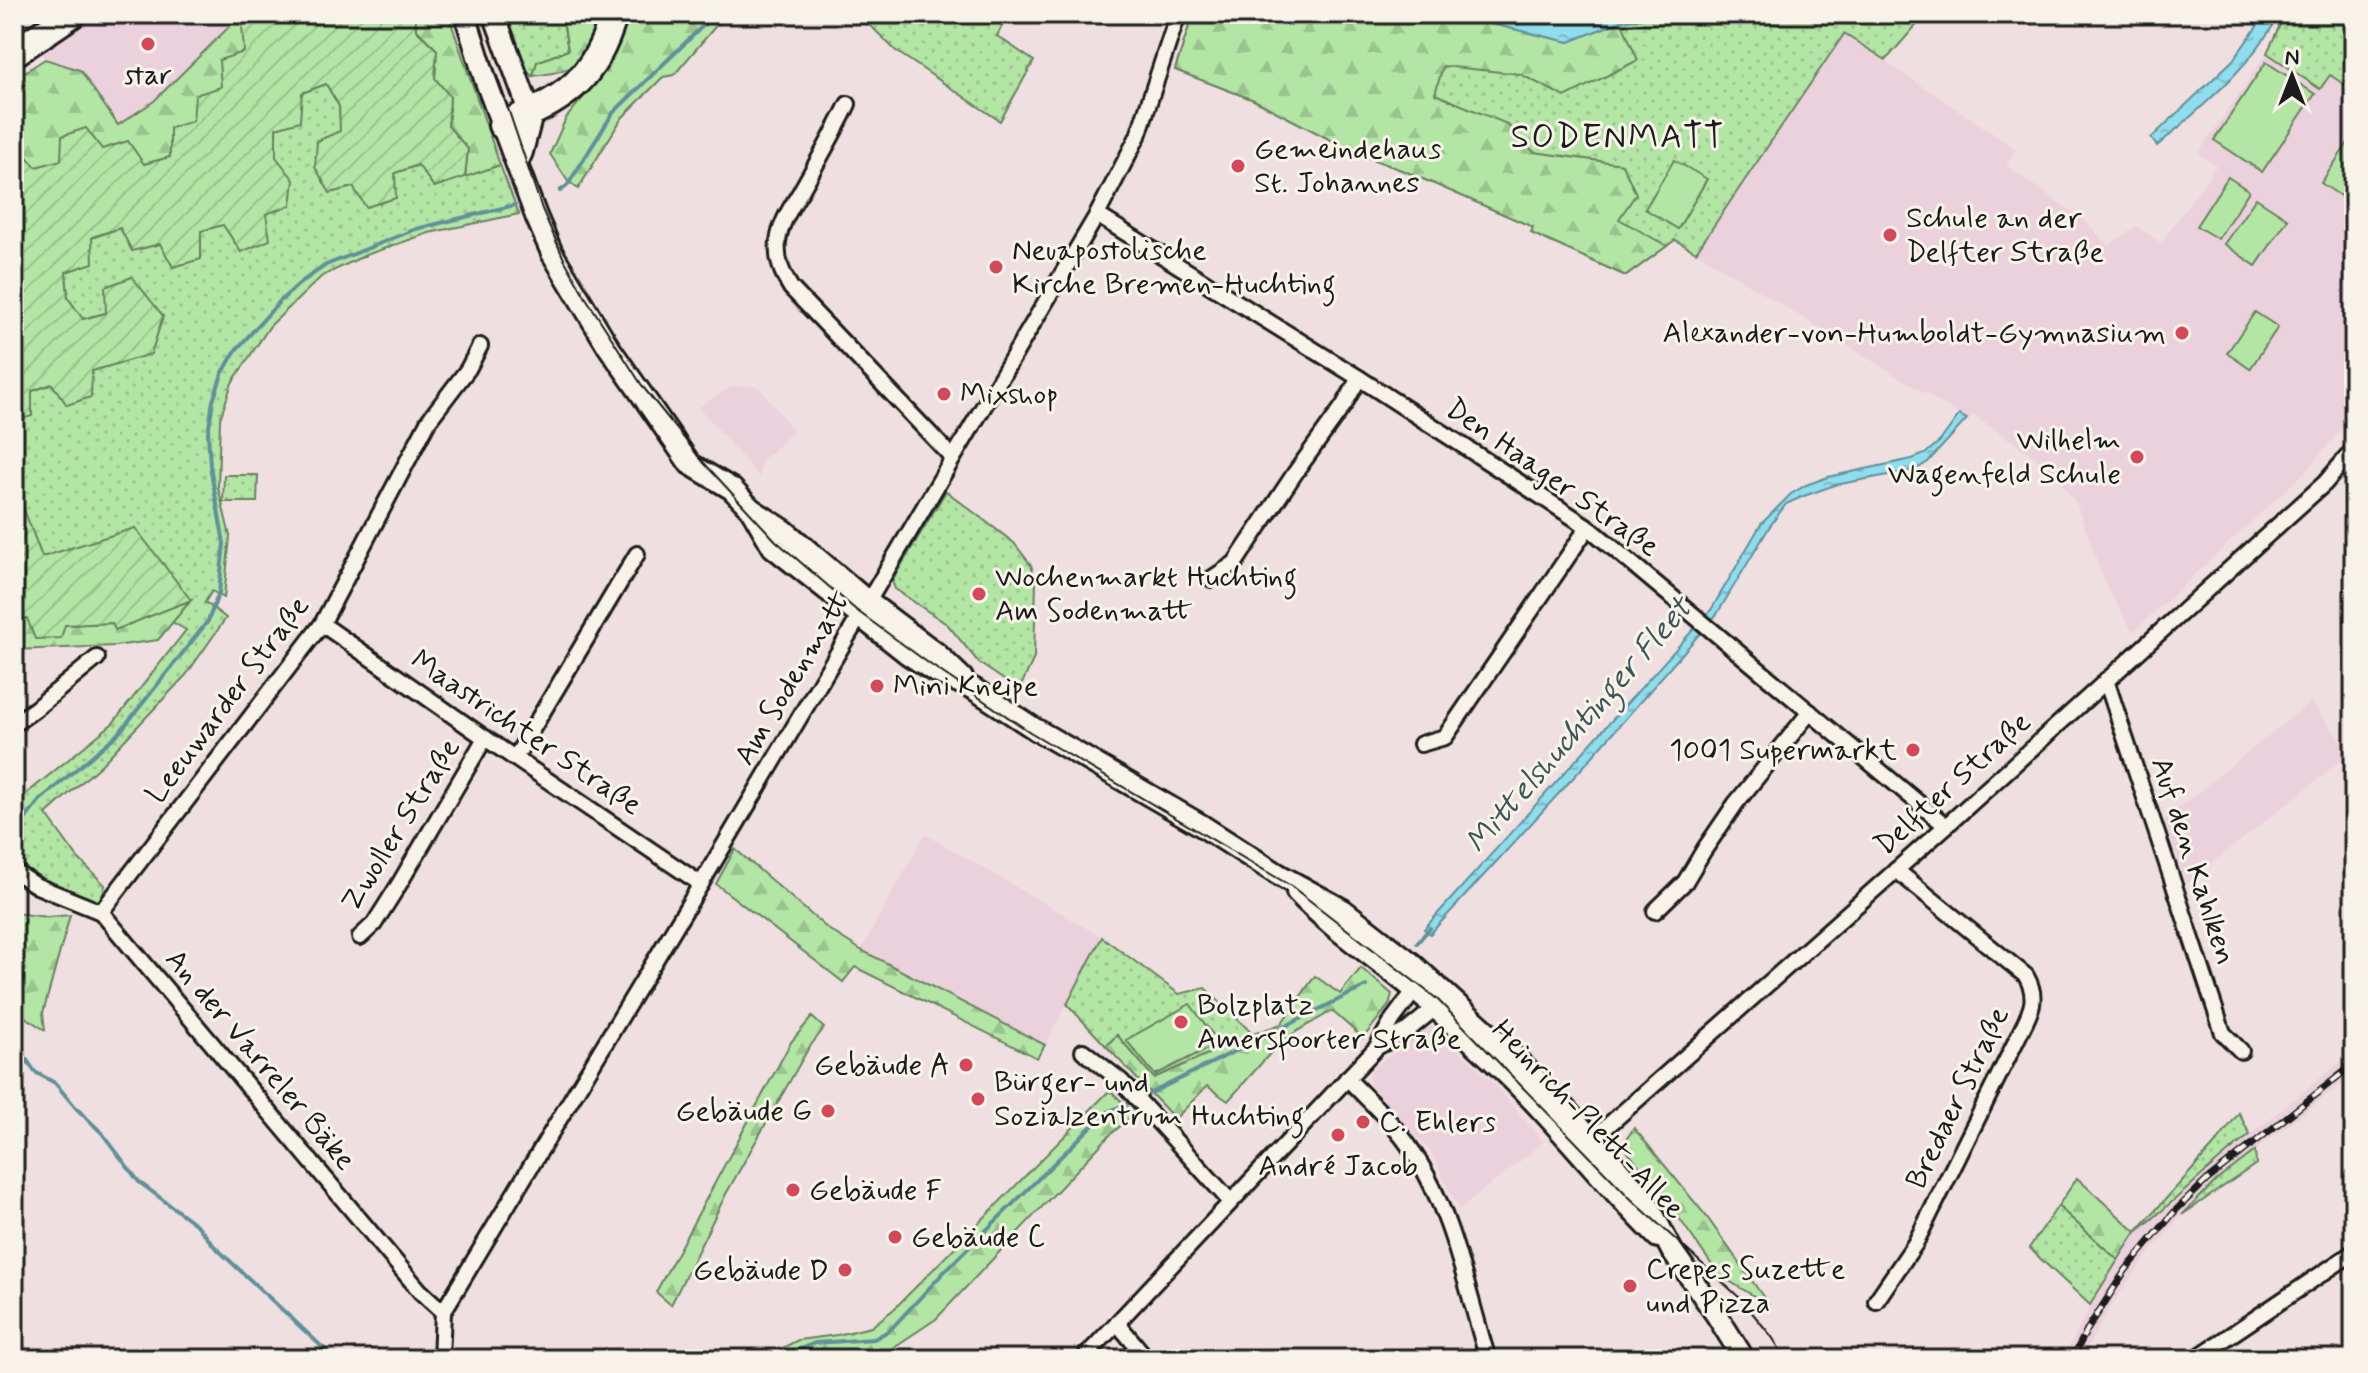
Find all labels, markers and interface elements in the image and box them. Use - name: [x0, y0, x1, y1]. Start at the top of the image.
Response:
- marker: star: [139, 35, 157, 53]
- north arrow: [2252, 36, 2332, 116]
- text: N: [2285, 44, 2299, 72]
- place label: star: [124, 56, 172, 95]
- district label: SODENMATT: [1511, 115, 1726, 160]
- place label: Gemeindehaus St. Johannes: [1254, 130, 1441, 203]
- marker: Gemeindehaus St. Johannes: [1229, 157, 1247, 175]
- place label: Schule an der Delfter Straße: [1906, 199, 2104, 272]
- marker: Schule an der Delfter Straße: [1881, 226, 1899, 244]
- place label: Neuapostolische Kirche Bremen-Huchting: [1012, 231, 1336, 307]
- marker: Neuapostolische Kirche Bremen-Huchting: [987, 258, 1005, 276]
- place label: Alexander-von-Humboldt-Gymnasium: [1663, 314, 2166, 353]
- marker: Alexander-von-Humboldt-Gymnasium: [2173, 324, 2191, 342]
- place label: Mixshop: [960, 375, 1058, 414]
- marker: Mixshop: [935, 385, 953, 403]
- street label: Den Haager Straße: [1437, 390, 1667, 566]
- place label: Wilhelm Wagenfeld Schule: [1888, 421, 2121, 497]
- marker: Wilhelm Wagenfeld Schule: [2128, 448, 2146, 466]
- place label: Wochenmarkt Huchting Am Sodenmatt: [995, 558, 1297, 631]
- street label: Am Sodenmatt: [725, 583, 861, 773]
- marker: Wochenmarkt Huchting Am Sodenmatt: [970, 585, 988, 603]
- water label: Mittelshuchtinger Fleet: [1456, 586, 1707, 865]
- street label: Leeuwarder Straße: [137, 588, 319, 812]
- street label: Maastrichter Straße: [403, 641, 649, 825]
- place label: Mini Kneipe: [893, 667, 1038, 706]
- marker: Mini Kneipe: [868, 677, 886, 695]
- street label: Delfter Straße: [1866, 703, 2040, 865]
- street label: Zwoller Straße: [332, 731, 470, 919]
- place label: 1001 Supermarkt: [1669, 731, 1897, 770]
- marker: 1001 Supermarkt: [1904, 741, 1922, 759]
- street label: Auf den Kahlken: [2141, 752, 2245, 970]
- street label: An der Varreler Bäke: [156, 941, 364, 1179]
- place label: Bolzplatz Amersfoorter Straße: [1197, 986, 1461, 1061]
- street label: Bredaer Straße: [1897, 1000, 2019, 1196]
- street label: Heinrich-Plett-Allee: [1482, 1012, 1694, 1228]
- marker: Bolzplatz Amersfoorter Straße: [1172, 1013, 1190, 1031]
- place label: Gebäude A: [814, 1046, 950, 1085]
- marker: Gebäude A: [957, 1056, 975, 1074]
- place label: Bürger- und Sozialzentrum Huchting: [994, 1063, 1305, 1139]
- marker: Bürger- und Sozialzentrum Huchting: [969, 1090, 987, 1108]
- place label: Gebäude G: [676, 1092, 812, 1131]
- marker: Gebäude G: [819, 1102, 837, 1120]
- place label: C. Ehlers: [1379, 1103, 1496, 1142]
- marker: C. Ehlers: [1354, 1113, 1372, 1131]
- marker: André Jacob: [1329, 1126, 1347, 1144]
- place label: André Jacob: [1258, 1147, 1418, 1186]
- place label: Gebäude F: [809, 1171, 943, 1210]
- marker: Gebäude F: [784, 1181, 802, 1199]
- place label: Gebäude C: [911, 1218, 1045, 1257]
- marker: Gebäude C: [886, 1228, 904, 1246]
- place label: Crepes Suzette und Pizza: [1646, 1250, 1845, 1323]
- place label: Gebäude D: [693, 1251, 829, 1290]
- marker: Gebäude D: [836, 1261, 854, 1279]
- marker: Crepes Suzette und Pizza: [1621, 1277, 1639, 1295]

